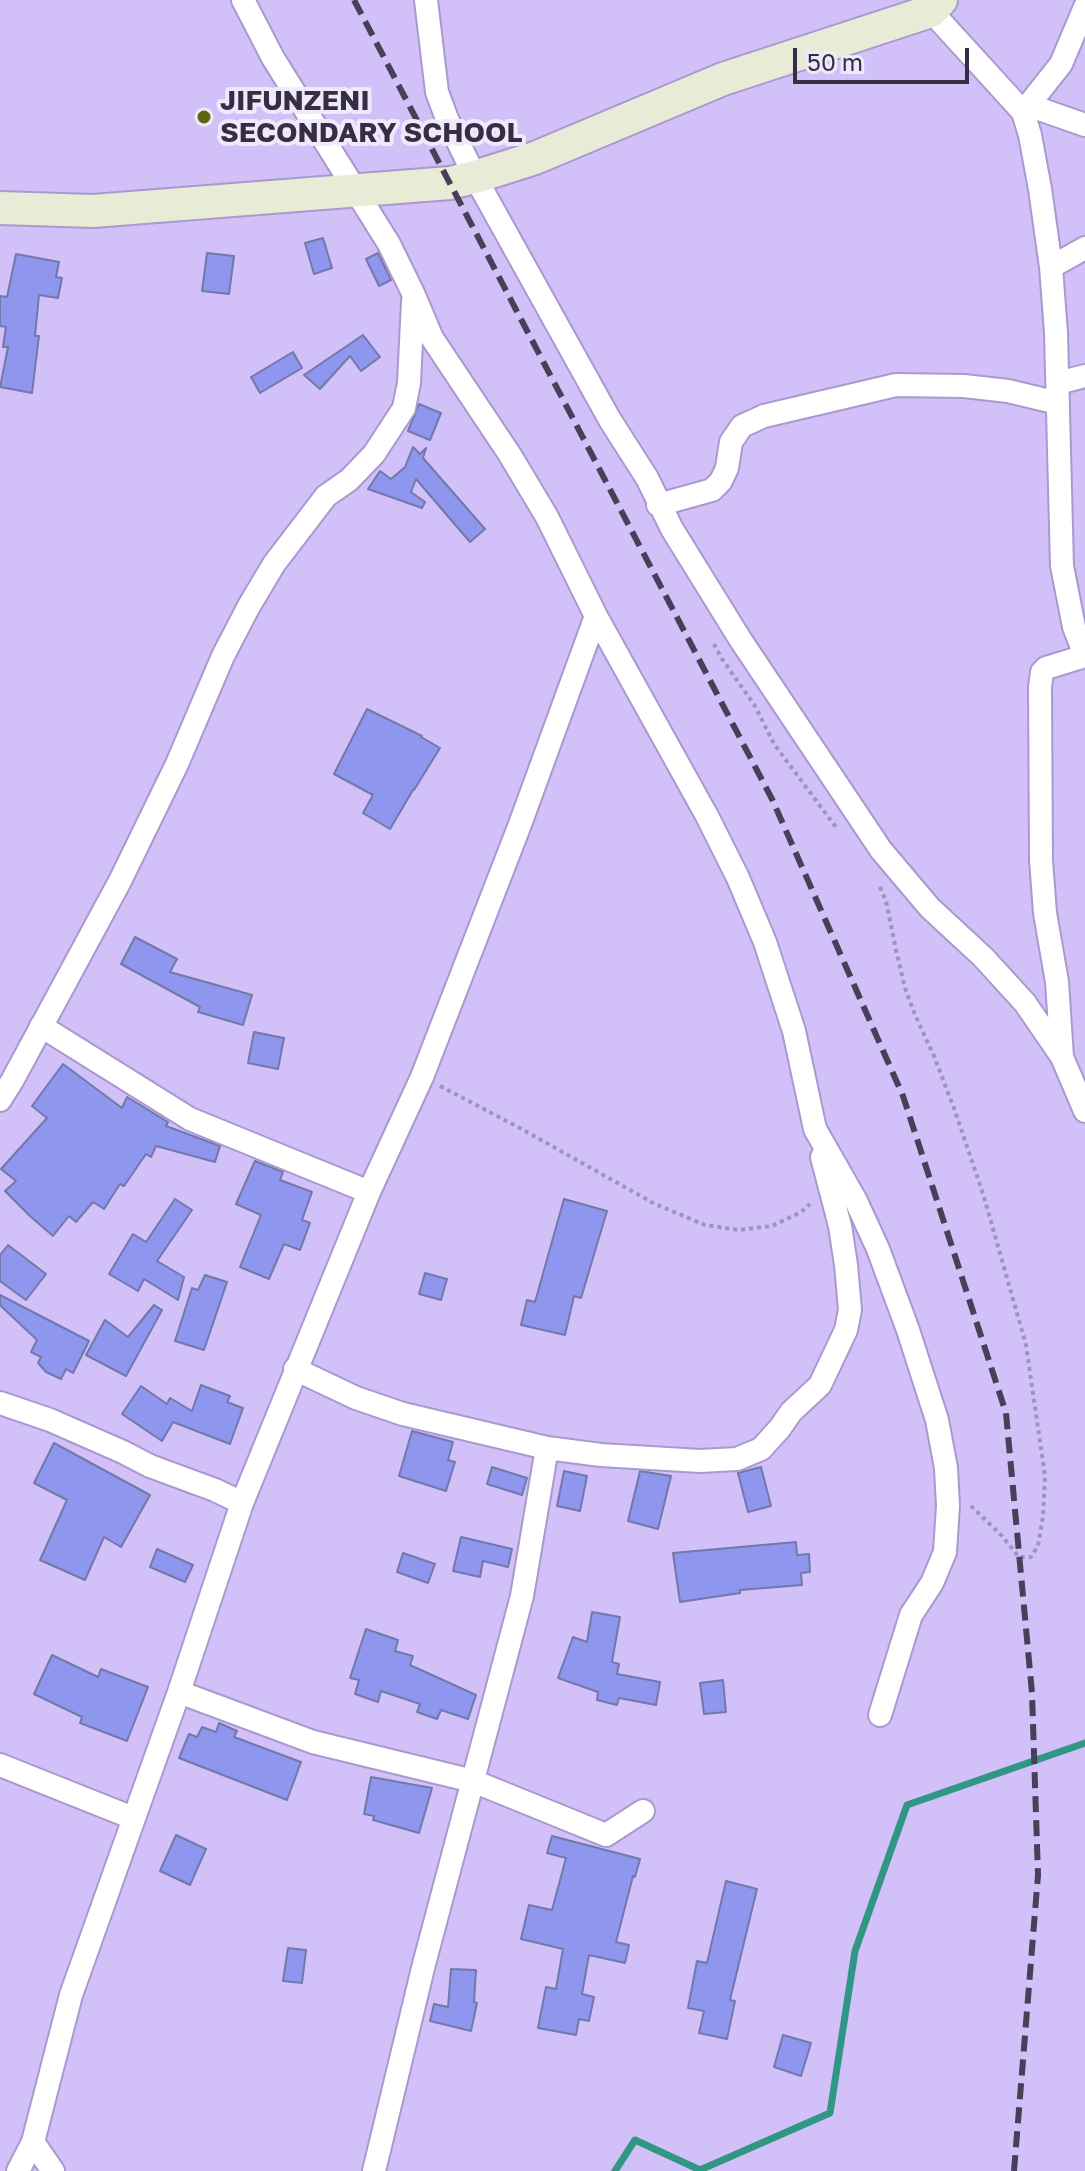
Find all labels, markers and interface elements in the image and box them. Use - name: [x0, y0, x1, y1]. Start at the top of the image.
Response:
- scale bar: [797, 32, 973, 82]
- text: 50 m: [807, 47, 863, 76]
- place label: JIFUNZENI SECONDARY SCHOOL: [220, 84, 523, 150]
- marker: JIFUNZENI SECONDARY SCHOOL: [195, 108, 213, 126]

